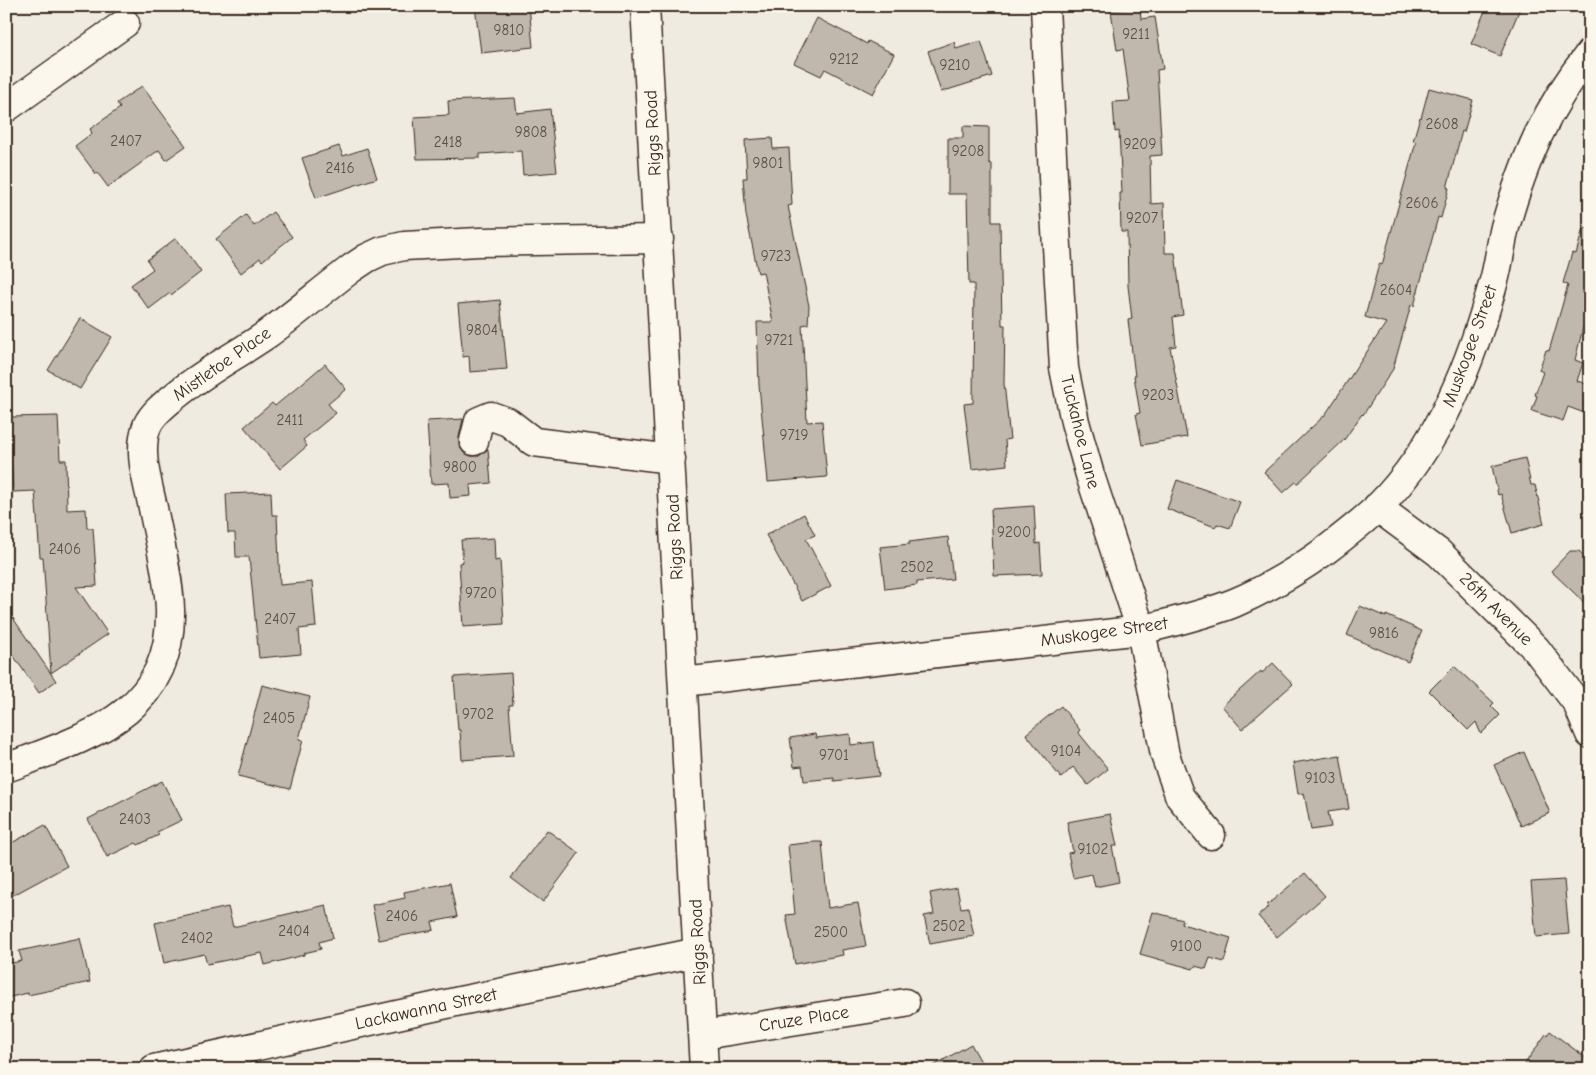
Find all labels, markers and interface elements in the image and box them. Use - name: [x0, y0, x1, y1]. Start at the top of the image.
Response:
- house number: 9810: [494, 21, 524, 39]
- house number: 9211: [1122, 25, 1150, 43]
- house number: 9212: [829, 50, 859, 68]
- house number: 9210: [940, 56, 970, 74]
- street label: Riggs Road: [640, 89, 666, 177]
- house number: 2608: [1426, 115, 1458, 133]
- house number: 9808: [515, 123, 547, 141]
- house number: 2407: [110, 132, 142, 150]
- house number: 2418: [434, 133, 462, 151]
- house number: 9209: [1124, 135, 1156, 153]
- house number: 9208: [952, 142, 984, 160]
- house number: 9801: [753, 154, 783, 172]
- house number: 2416: [325, 159, 355, 177]
- house number: 2606: [1405, 194, 1439, 212]
- house number: 9207: [1126, 209, 1158, 227]
- house number: 9723: [761, 247, 791, 265]
- house number: 2604: [1380, 281, 1412, 299]
- street label: Muskogee Street: [1438, 281, 1502, 410]
- house number: 9804: [466, 321, 498, 339]
- street label: Mistletoe Place: [169, 322, 275, 406]
- house number: 9721: [765, 331, 793, 349]
- street label: Tuckahoe Lane: [1056, 373, 1104, 491]
- house number: 9203: [1142, 386, 1174, 404]
- house number: 2411: [277, 411, 304, 429]
- house number: 9719: [780, 426, 809, 444]
- house number: 9800: [443, 458, 477, 476]
- street label: Riggs Road: [662, 493, 688, 581]
- house number: 9200: [997, 523, 1031, 541]
- house number: 2406: [49, 540, 81, 558]
- house number: 2502: [901, 558, 933, 576]
- street label: 26th Avenue: [1455, 568, 1537, 650]
- house number: 9720: [465, 584, 497, 602]
- house number: 2407: [264, 610, 296, 628]
- street label: Muskogee Street: [1039, 613, 1170, 651]
- house number: 9816: [1369, 624, 1399, 642]
- house number: 9702: [462, 705, 494, 723]
- house number: 2405: [263, 709, 295, 727]
- house number: 9104: [1051, 742, 1081, 760]
- house number: 9701: [819, 746, 849, 764]
- house number: 9103: [1305, 769, 1335, 787]
- house number: 2403: [119, 810, 151, 828]
- house number: 9102: [1078, 840, 1108, 858]
- street label: Riggs Road: [685, 898, 711, 986]
- house number: 2406: [386, 907, 418, 925]
- house number: 2502: [933, 917, 965, 935]
- house number: 2404: [278, 922, 310, 940]
- house number: 2500: [814, 923, 848, 941]
- house number: 2402: [181, 929, 213, 947]
- house number: 9100: [1170, 937, 1202, 955]
- street label: Lackawanna Street: [353, 984, 500, 1034]
- street label: Cruze Place: [758, 1002, 850, 1036]

